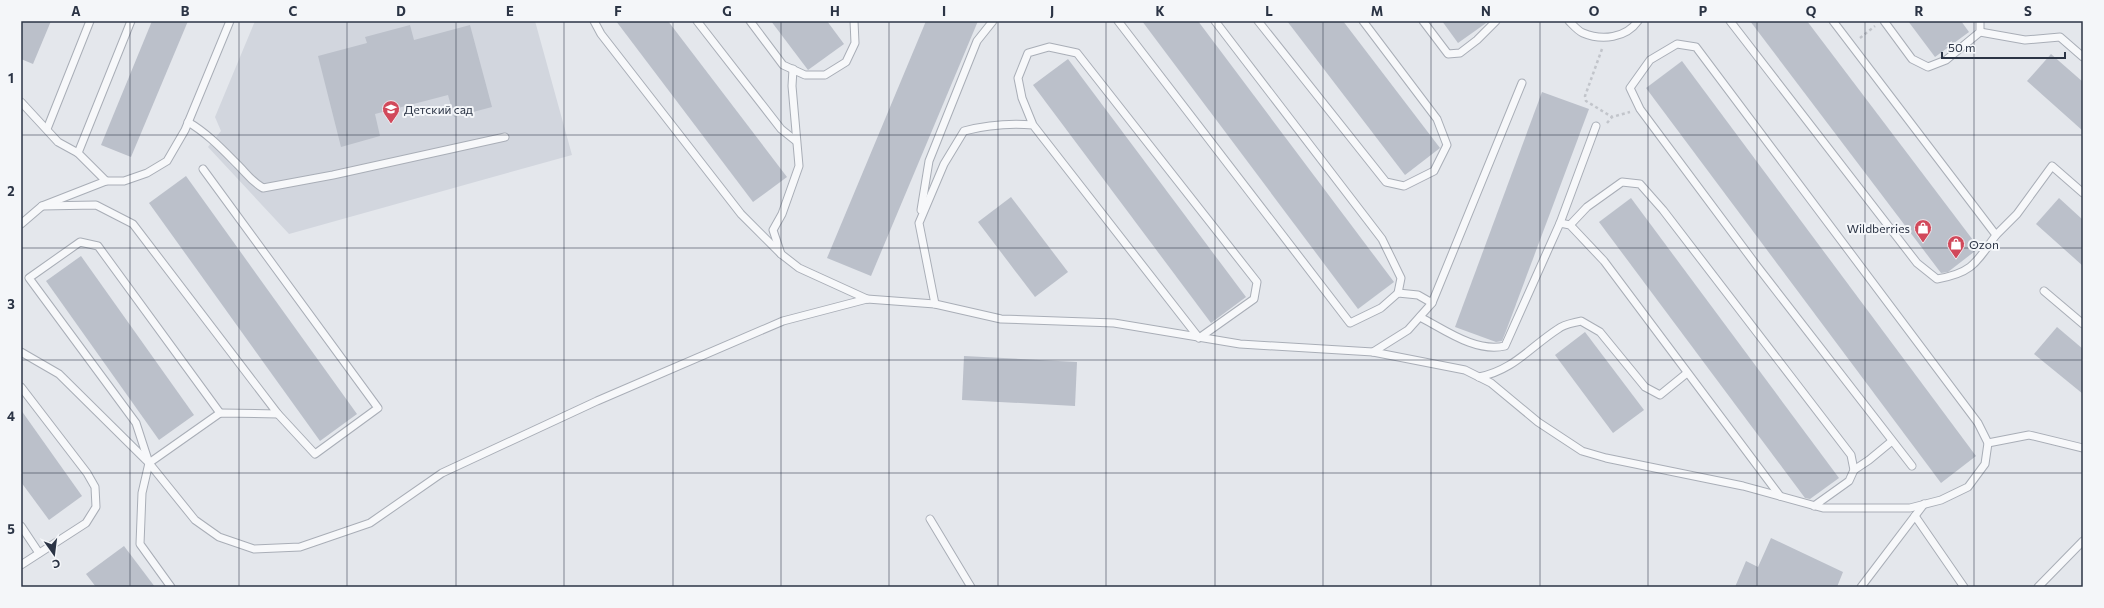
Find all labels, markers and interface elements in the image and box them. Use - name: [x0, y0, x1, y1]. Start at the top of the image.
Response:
- text: A: [71, 3, 81, 19]
- text: B: [181, 3, 190, 19]
- text: C: [289, 3, 298, 19]
- text: D: [396, 3, 406, 19]
- text: E: [506, 3, 514, 19]
- text: F: [614, 3, 622, 19]
- text: G: [722, 3, 732, 19]
- text: H: [830, 3, 840, 19]
- text: I: [942, 3, 946, 19]
- text: J: [1050, 3, 1054, 19]
- text: K: [1155, 3, 1165, 19]
- text: L: [1265, 3, 1273, 19]
- text: M: [1371, 3, 1383, 19]
- text: N: [1481, 3, 1491, 19]
- text: O: [1589, 3, 1600, 19]
- text: P: [1699, 3, 1708, 19]
- text: Q: [1806, 3, 1817, 19]
- text: R: [1915, 3, 1924, 19]
- text: S: [2024, 3, 2032, 19]
- scale bar: [1942, 34, 2065, 60]
- text: 50 m: [1948, 40, 1976, 54]
- text: 1: [8, 70, 14, 86]
- school or university icon: Детский сад: [381, 99, 401, 124]
- place label: Детский сад: [404, 102, 473, 116]
- text: 2: [7, 183, 15, 199]
- shop icon: Wildberries: [1913, 218, 1933, 243]
- place label: Wildberries: [1847, 221, 1910, 235]
- shop icon: Ozon: [1946, 234, 1966, 259]
- place label: Ozon: [1969, 237, 1999, 251]
- text: 3: [7, 296, 15, 312]
- text: 4: [7, 408, 15, 424]
- text: 5: [7, 521, 15, 537]
- north arrow: [34, 534, 74, 574]
- text: С: [51, 557, 62, 572]

